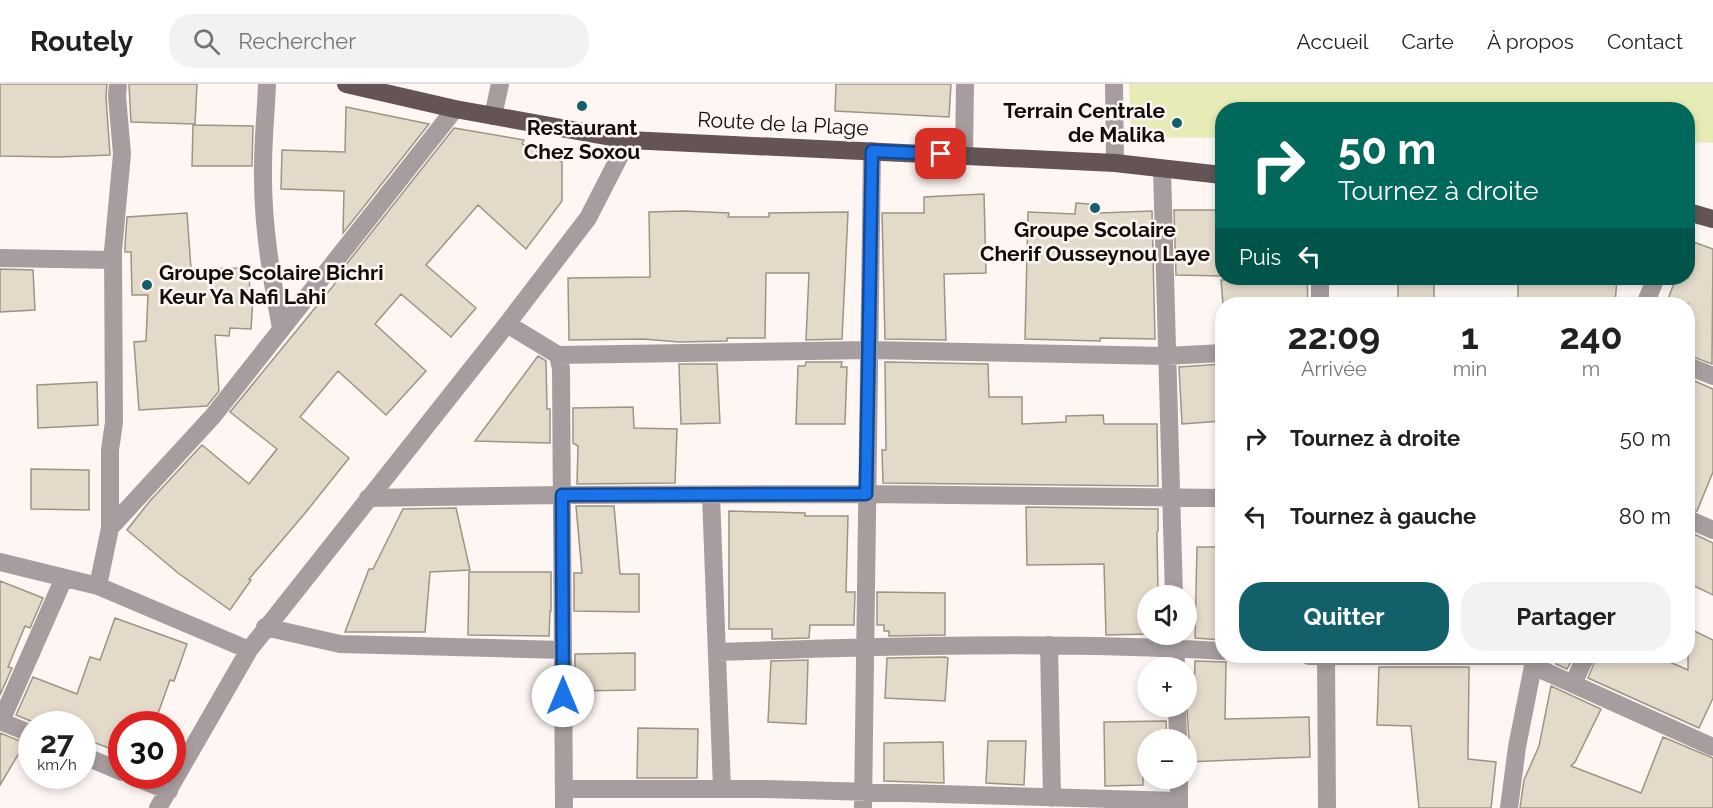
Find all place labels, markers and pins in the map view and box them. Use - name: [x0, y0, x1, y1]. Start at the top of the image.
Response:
- place label: Terrain Centrale de Malika: [1003, 98, 1165, 147]
- marker: Restaurant Chez Soxou: [575, 99, 589, 113]
- place label: Restaurant Chez Soxou: [524, 115, 640, 164]
- marker: Terrain Centrale de Malika: [1170, 116, 1184, 130]
- pin: [915, 128, 966, 179]
- marker: Groupe Scolaire Cherif Ousseynou Laye: [1088, 201, 1102, 215]
- place label: Groupe Scolaire Cherif Ousseynou Laye: [980, 217, 1210, 266]
- place label: Groupe Scolaire Bichri Keur Ya Nafi Lahi: [159, 260, 384, 309]
- marker: Groupe Scolaire Bichri Keur Ya Nafi Lahi: [140, 278, 154, 292]

